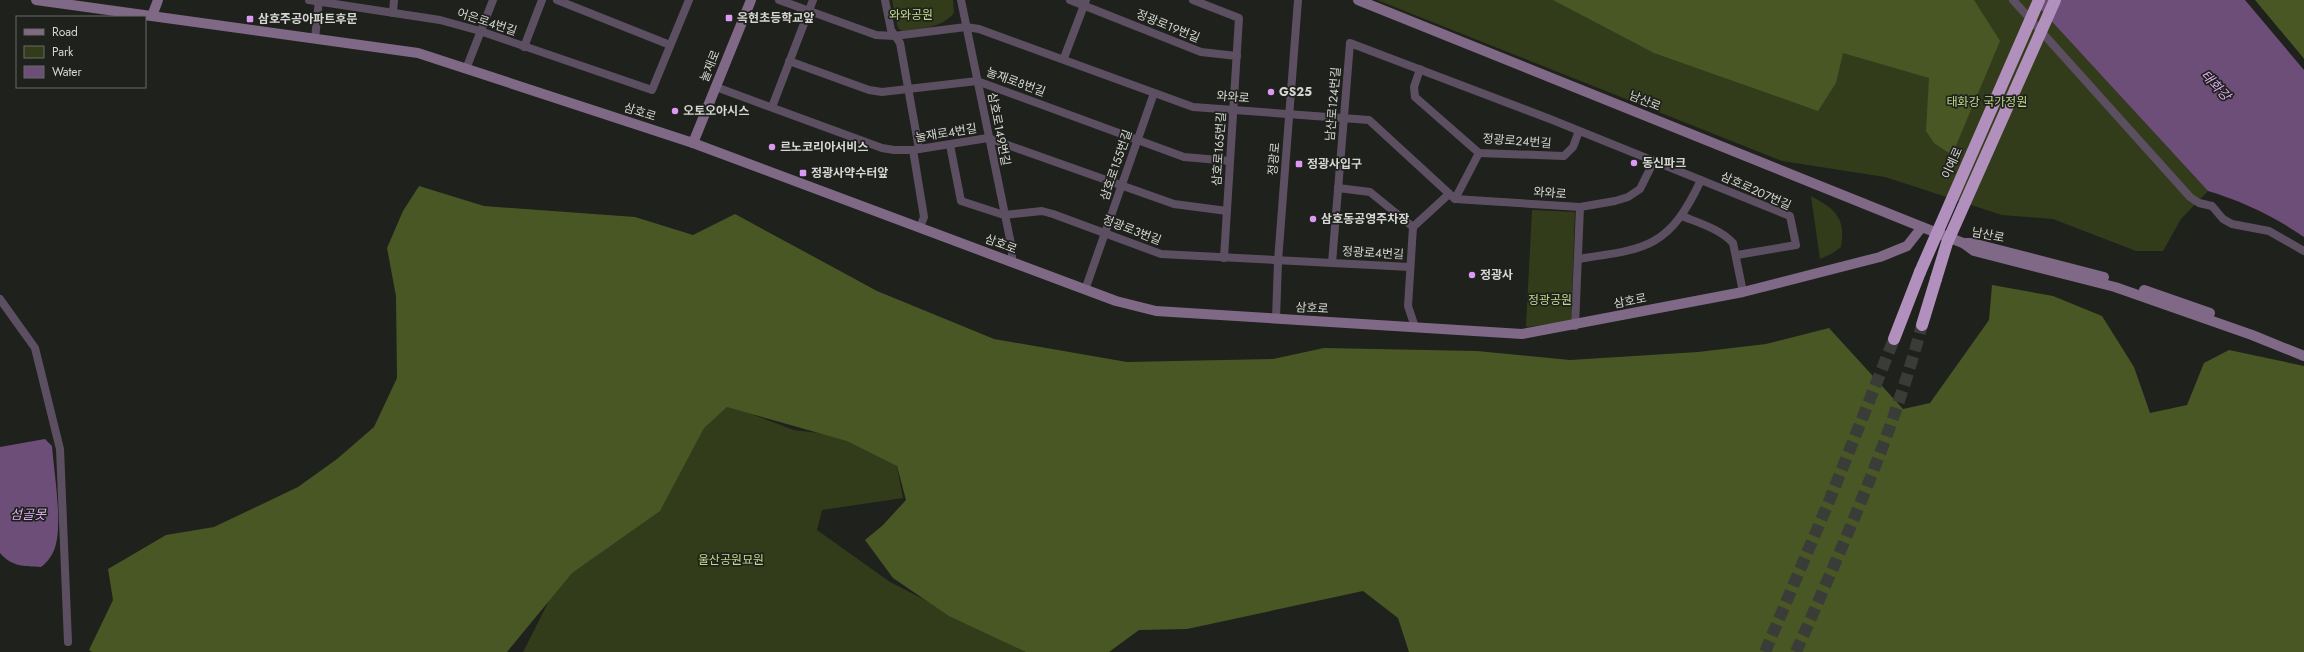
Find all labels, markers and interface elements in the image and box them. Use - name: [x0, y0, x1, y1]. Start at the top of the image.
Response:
- street label: 어은로4번길: [455, 4, 519, 40]
- street label: 정광로19번길: [1133, 5, 1203, 47]
- park label: 와와공원: [889, 6, 933, 24]
- place label: 옥현초등학교앞: [737, 9, 814, 27]
- place label: 삼호주공아파트후문: [258, 10, 357, 28]
- marker: 옥현초등학교앞: [724, 13, 734, 23]
- marker: 삼호주공아파트후문: [245, 14, 255, 24]
- legend: [16, 16, 146, 88]
- text: Road: [52, 23, 78, 41]
- text: Park: [52, 43, 74, 61]
- street label: 눌재로: [695, 47, 725, 85]
- text: Water: [52, 63, 83, 81]
- street label: 눌재로8번길: [984, 63, 1048, 101]
- street label: 남산로124번길: [1321, 66, 1345, 142]
- water label: 태화강: [2196, 66, 2236, 106]
- place label: GS25: [1279, 83, 1312, 101]
- street label: 남산로: [1626, 86, 1664, 116]
- street label: 와와로: [1216, 87, 1250, 107]
- marker: GS25: [1266, 87, 1276, 97]
- street label: 삼호로149번길: [983, 91, 1015, 167]
- park label: 태화강 국가정원: [1947, 93, 2027, 111]
- street label: 삼호로: [621, 98, 659, 126]
- place label: 오토오아시스: [683, 102, 749, 120]
- marker: 오토오아시스: [670, 106, 680, 116]
- street label: 삼호로165번길: [1207, 111, 1231, 187]
- street label: 눌재로4번길: [914, 119, 978, 147]
- street label: 삼호로155번길: [1095, 127, 1137, 203]
- street label: 정광로24번길: [1482, 130, 1552, 152]
- place label: 르노코리아서비스: [780, 138, 868, 156]
- marker: 르노코리아서비스: [767, 142, 777, 152]
- street label: 정광로: [1264, 142, 1284, 176]
- street label: 이예로: [1937, 144, 1967, 182]
- place label: 동신파크: [1642, 154, 1686, 172]
- place label: 정광사입구: [1307, 155, 1362, 173]
- marker: 동신파크: [1629, 158, 1639, 168]
- marker: 정광사입구: [1294, 159, 1304, 169]
- place label: 정광사약수터앞: [811, 164, 888, 182]
- street label: 삼호로207번길: [1718, 167, 1794, 215]
- marker: 정광사약수터앞: [798, 168, 808, 178]
- street label: 와와로: [1533, 183, 1567, 203]
- place label: 삼호동공영주차장: [1321, 210, 1409, 228]
- street label: 정광로3번길: [1100, 211, 1164, 249]
- marker: 삼호동공영주차장: [1308, 214, 1318, 224]
- street label: 남산로: [1970, 223, 2006, 247]
- street label: 삼호로: [982, 230, 1020, 258]
- street label: 정광로4번길: [1341, 242, 1405, 264]
- place label: 정광사: [1480, 266, 1513, 284]
- marker: 정광사: [1467, 270, 1477, 280]
- street label: 삼호로: [1612, 289, 1648, 313]
- park label: 정광공원: [1528, 291, 1572, 309]
- street label: 삼호로: [1295, 298, 1329, 318]
- water label: 섬골못: [10, 505, 47, 524]
- park label: 울산공원묘원: [698, 551, 764, 569]

